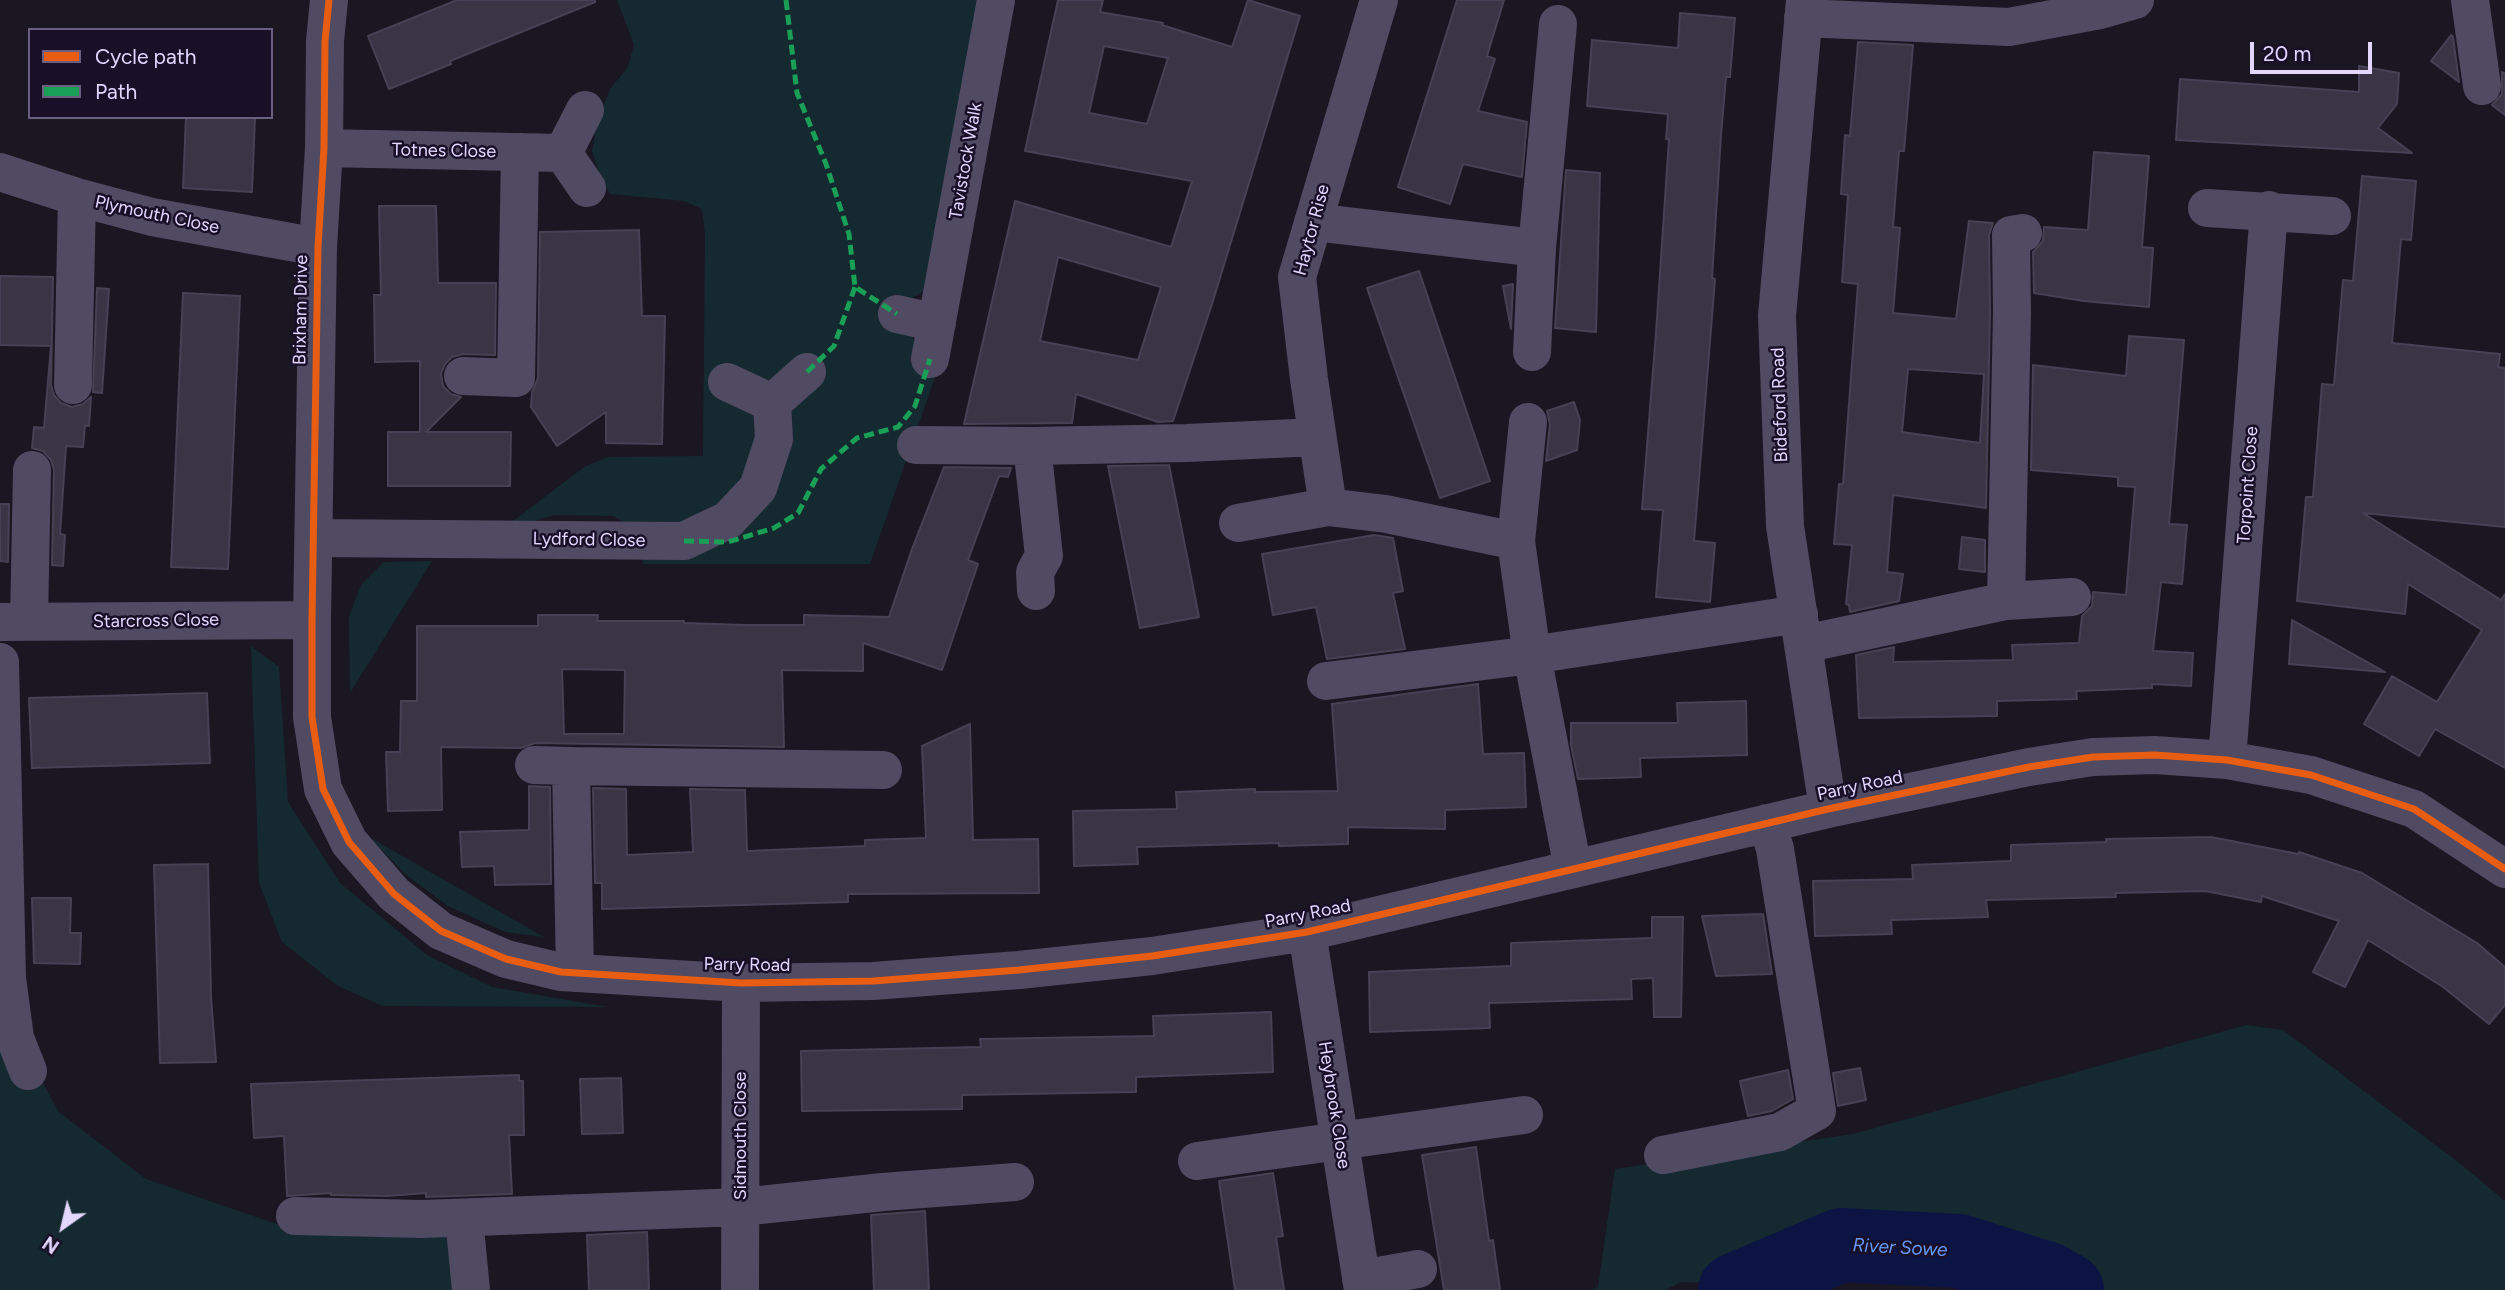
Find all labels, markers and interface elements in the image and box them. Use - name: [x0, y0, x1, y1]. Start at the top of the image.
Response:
- legend: [28, 28, 273, 119]
- scale bar: [2253, 28, 2376, 72]
- text: 20 m: [2263, 41, 2311, 66]
- text: Cycle path: [95, 44, 196, 69]
- text: Path: [95, 79, 137, 104]
- street label: Tavistock Walk: [945, 101, 987, 221]
- street label: Totnes Close: [392, 139, 496, 163]
- street label: Haytor Rise: [1289, 182, 1335, 278]
- street label: Plymouth Close: [93, 191, 221, 239]
- street label: Brixham Drive: [289, 255, 313, 365]
- street label: Bideford Road: [1767, 347, 1793, 463]
- street label: Torpoint Close: [2233, 426, 2263, 544]
- street label: Lydford Close: [532, 528, 646, 552]
- street label: Starcross Close: [93, 609, 219, 633]
- street label: Parry Road: [1815, 766, 1905, 806]
- street label: Parry Road: [1263, 895, 1353, 933]
- street label: Parry Road: [703, 953, 791, 977]
- street label: Heybrook Close: [1313, 1040, 1355, 1170]
- street label: Sidmouth Close: [730, 1072, 752, 1200]
- north arrow: [28, 1192, 98, 1262]
- text: N: [38, 1231, 63, 1258]
- water label: River Sowe: [1852, 1234, 1948, 1262]

